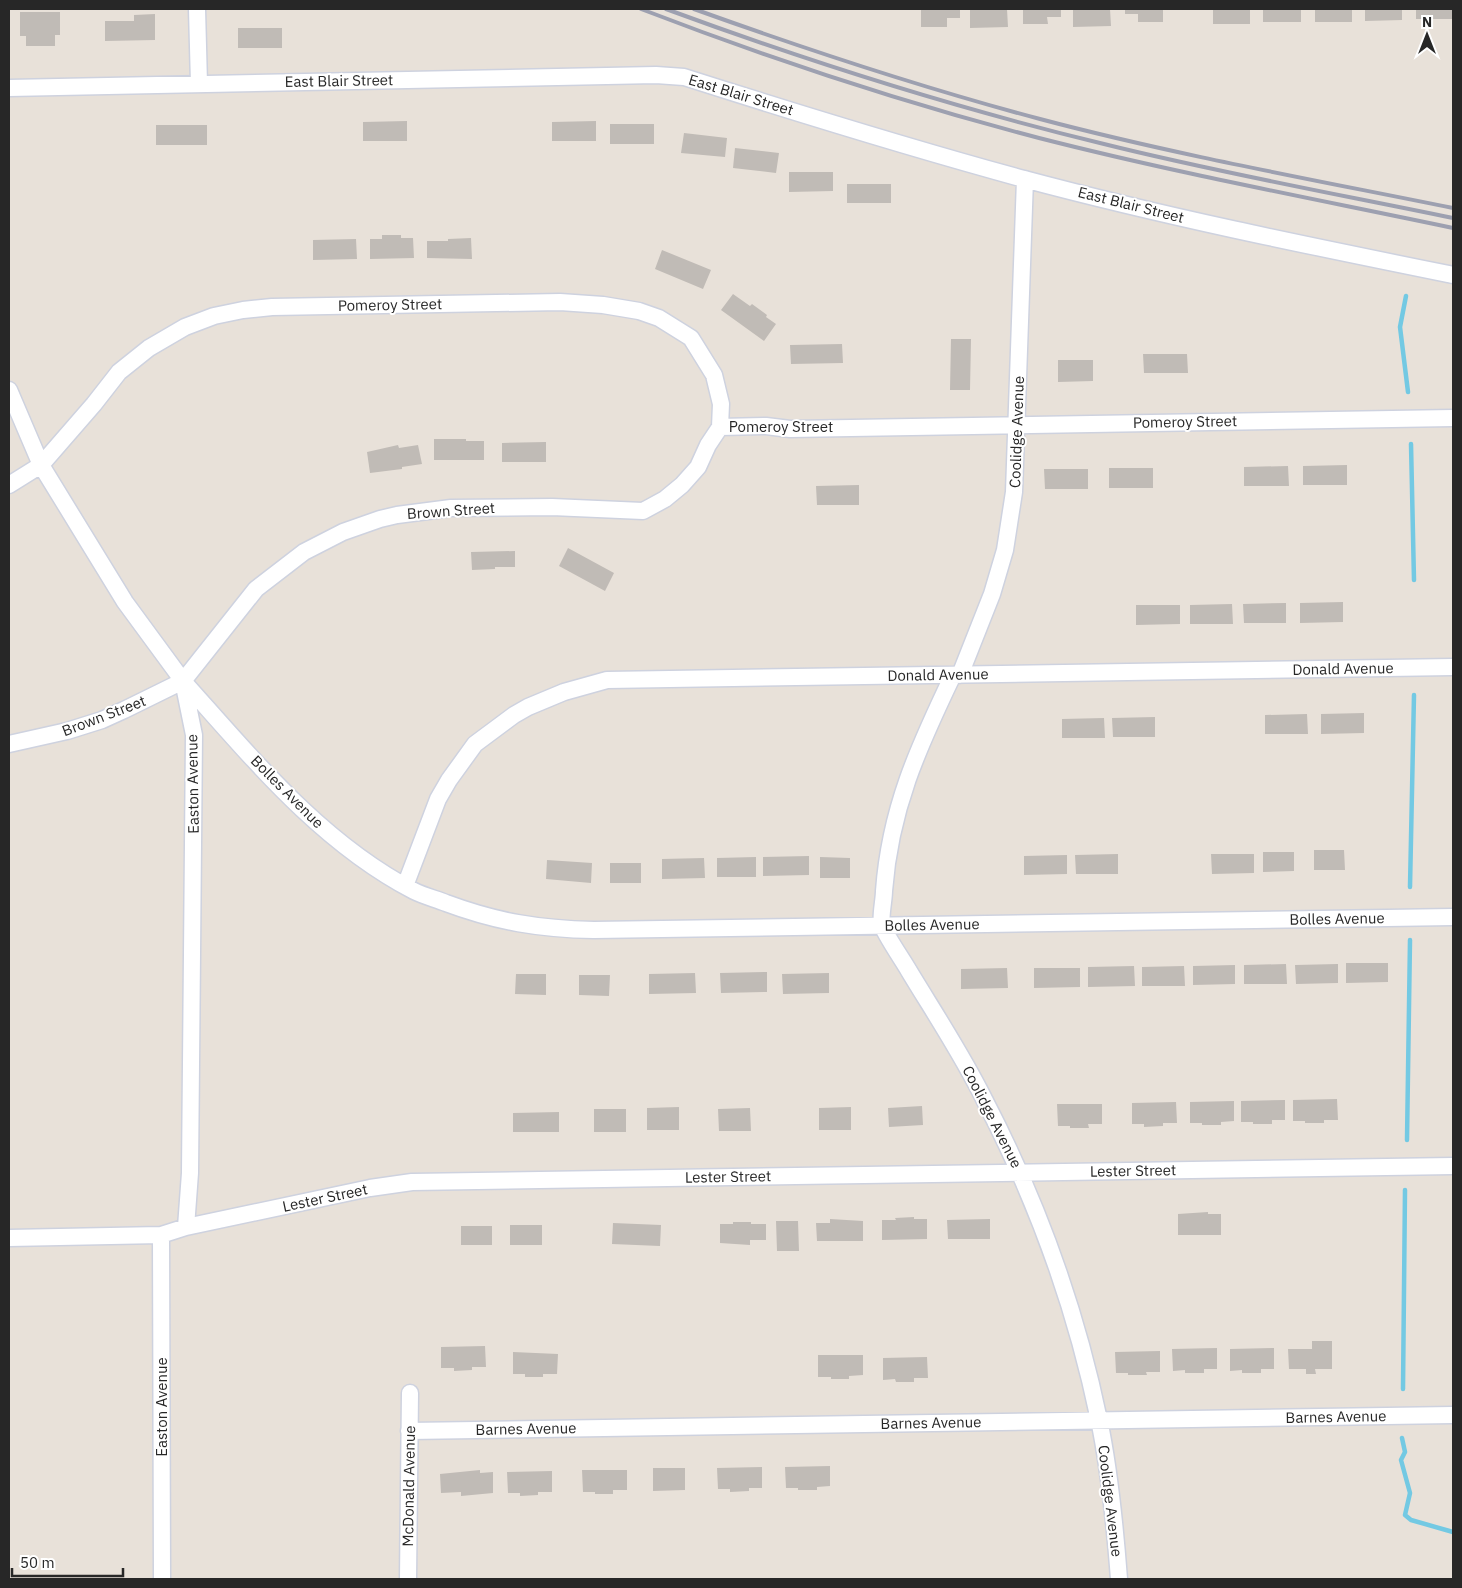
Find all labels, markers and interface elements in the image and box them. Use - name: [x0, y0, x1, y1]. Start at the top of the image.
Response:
- north arrow: [1402, 10, 1452, 60]
- text: N: [1422, 13, 1432, 31]
- street label: East Blair Street: [285, 70, 393, 91]
- street label: East Blair Street: [686, 70, 796, 119]
- street label: East Blair Street: [1076, 182, 1186, 227]
- street label: Pomeroy Street: [338, 294, 442, 315]
- street label: Coolidge Avenue: [1005, 376, 1028, 488]
- street label: Pomeroy Street: [1133, 411, 1237, 432]
- street label: Pomeroy Street: [729, 417, 833, 436]
- street label: Brown Street: [406, 498, 496, 523]
- street label: Donald Avenue: [1292, 658, 1394, 679]
- street label: Donald Avenue: [887, 664, 989, 685]
- street label: Brown Street: [59, 691, 148, 740]
- street label: Easton Avenue: [182, 734, 203, 834]
- street label: Bolles Avenue: [247, 751, 328, 832]
- street label: Bolles Avenue: [1289, 908, 1385, 929]
- street label: Bolles Avenue: [884, 914, 980, 935]
- street label: Coolidge Avenue: [958, 1062, 1026, 1171]
- street label: Lester Street: [1090, 1160, 1176, 1181]
- street label: Lester Street: [685, 1166, 771, 1187]
- street label: Lester Street: [281, 1179, 369, 1216]
- street label: Easton Avenue: [152, 1357, 171, 1457]
- street label: Barnes Avenue: [1285, 1406, 1387, 1427]
- street label: Barnes Avenue: [880, 1412, 982, 1433]
- street label: Barnes Avenue: [475, 1418, 577, 1439]
- street label: McDonald Avenue: [398, 1425, 419, 1547]
- street label: Coolidge Avenue: [1094, 1444, 1127, 1558]
- scale bar: [12, 1546, 124, 1578]
- text: 50 m: [20, 1553, 55, 1572]

